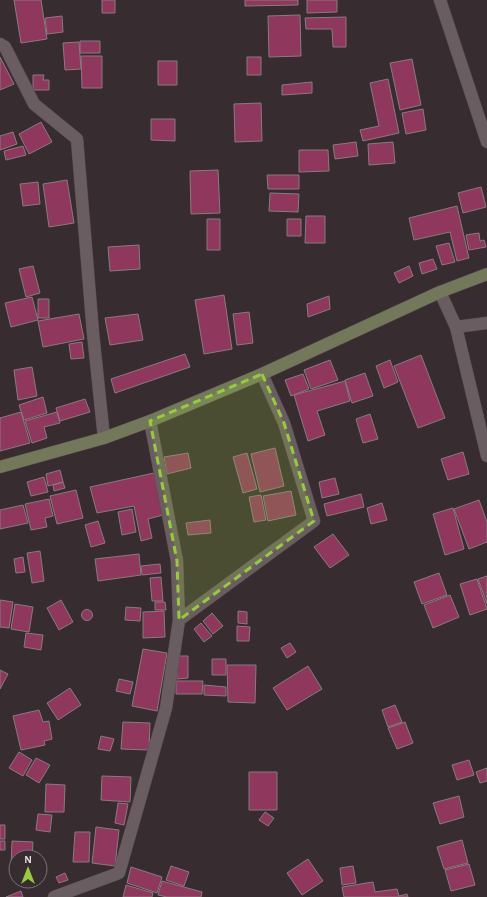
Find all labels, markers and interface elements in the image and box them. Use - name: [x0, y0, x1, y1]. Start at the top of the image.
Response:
- north arrow: [8, 849, 48, 889]
- text: N: [24, 854, 32, 865]

